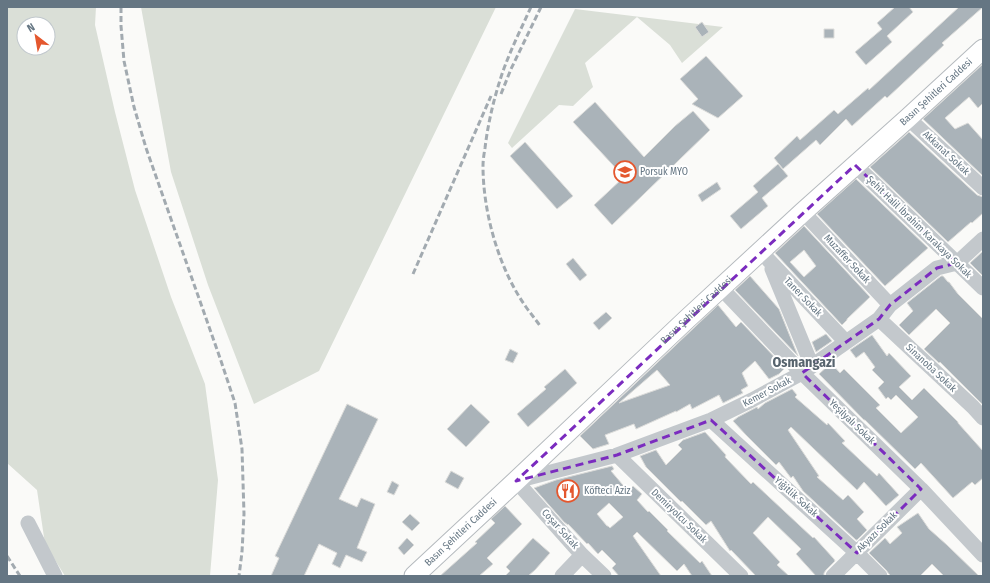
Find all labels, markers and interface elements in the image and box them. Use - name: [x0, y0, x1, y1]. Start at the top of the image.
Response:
- north arrow: [16, 16, 56, 56]
- text: N: [25, 21, 37, 35]
- street label: Basın Şehitleri Caddesi: [898, 56, 975, 128]
- street label: Akkanat Sokak: [920, 128, 972, 178]
- school or university icon: Porsuk MYO: [612, 159, 638, 185]
- place label: Porsuk MYO: [640, 166, 688, 178]
- street label: Şehit Halil İbrahim Karakaya Sokak: [864, 172, 976, 281]
- street label: Muzaffer Sokak: [821, 232, 873, 286]
- street label: Basın Şehitleri Caddesi: [658, 274, 735, 347]
- street label: Taner Sokak: [782, 275, 825, 319]
- street label: Sinanoba Sokak: [903, 341, 959, 395]
- district label: Osmangazi: [773, 354, 836, 371]
- street label: Kemer Sokak: [741, 374, 793, 410]
- street label: Yeşilyalı Sokak: [826, 397, 878, 447]
- street label: Yiğitlik Sokak: [772, 474, 820, 520]
- restaurant icon: Köfteci Aziz: [555, 478, 581, 504]
- place label: Köfteci Aziz: [584, 485, 630, 497]
- street label: Demiryolcu Sokak: [649, 486, 710, 546]
- street label: Basın Şehitleri Caddesi: [422, 496, 499, 569]
- street label: Coşar Sokak: [539, 507, 581, 552]
- street label: Akyazı Sokak: [854, 509, 900, 555]

